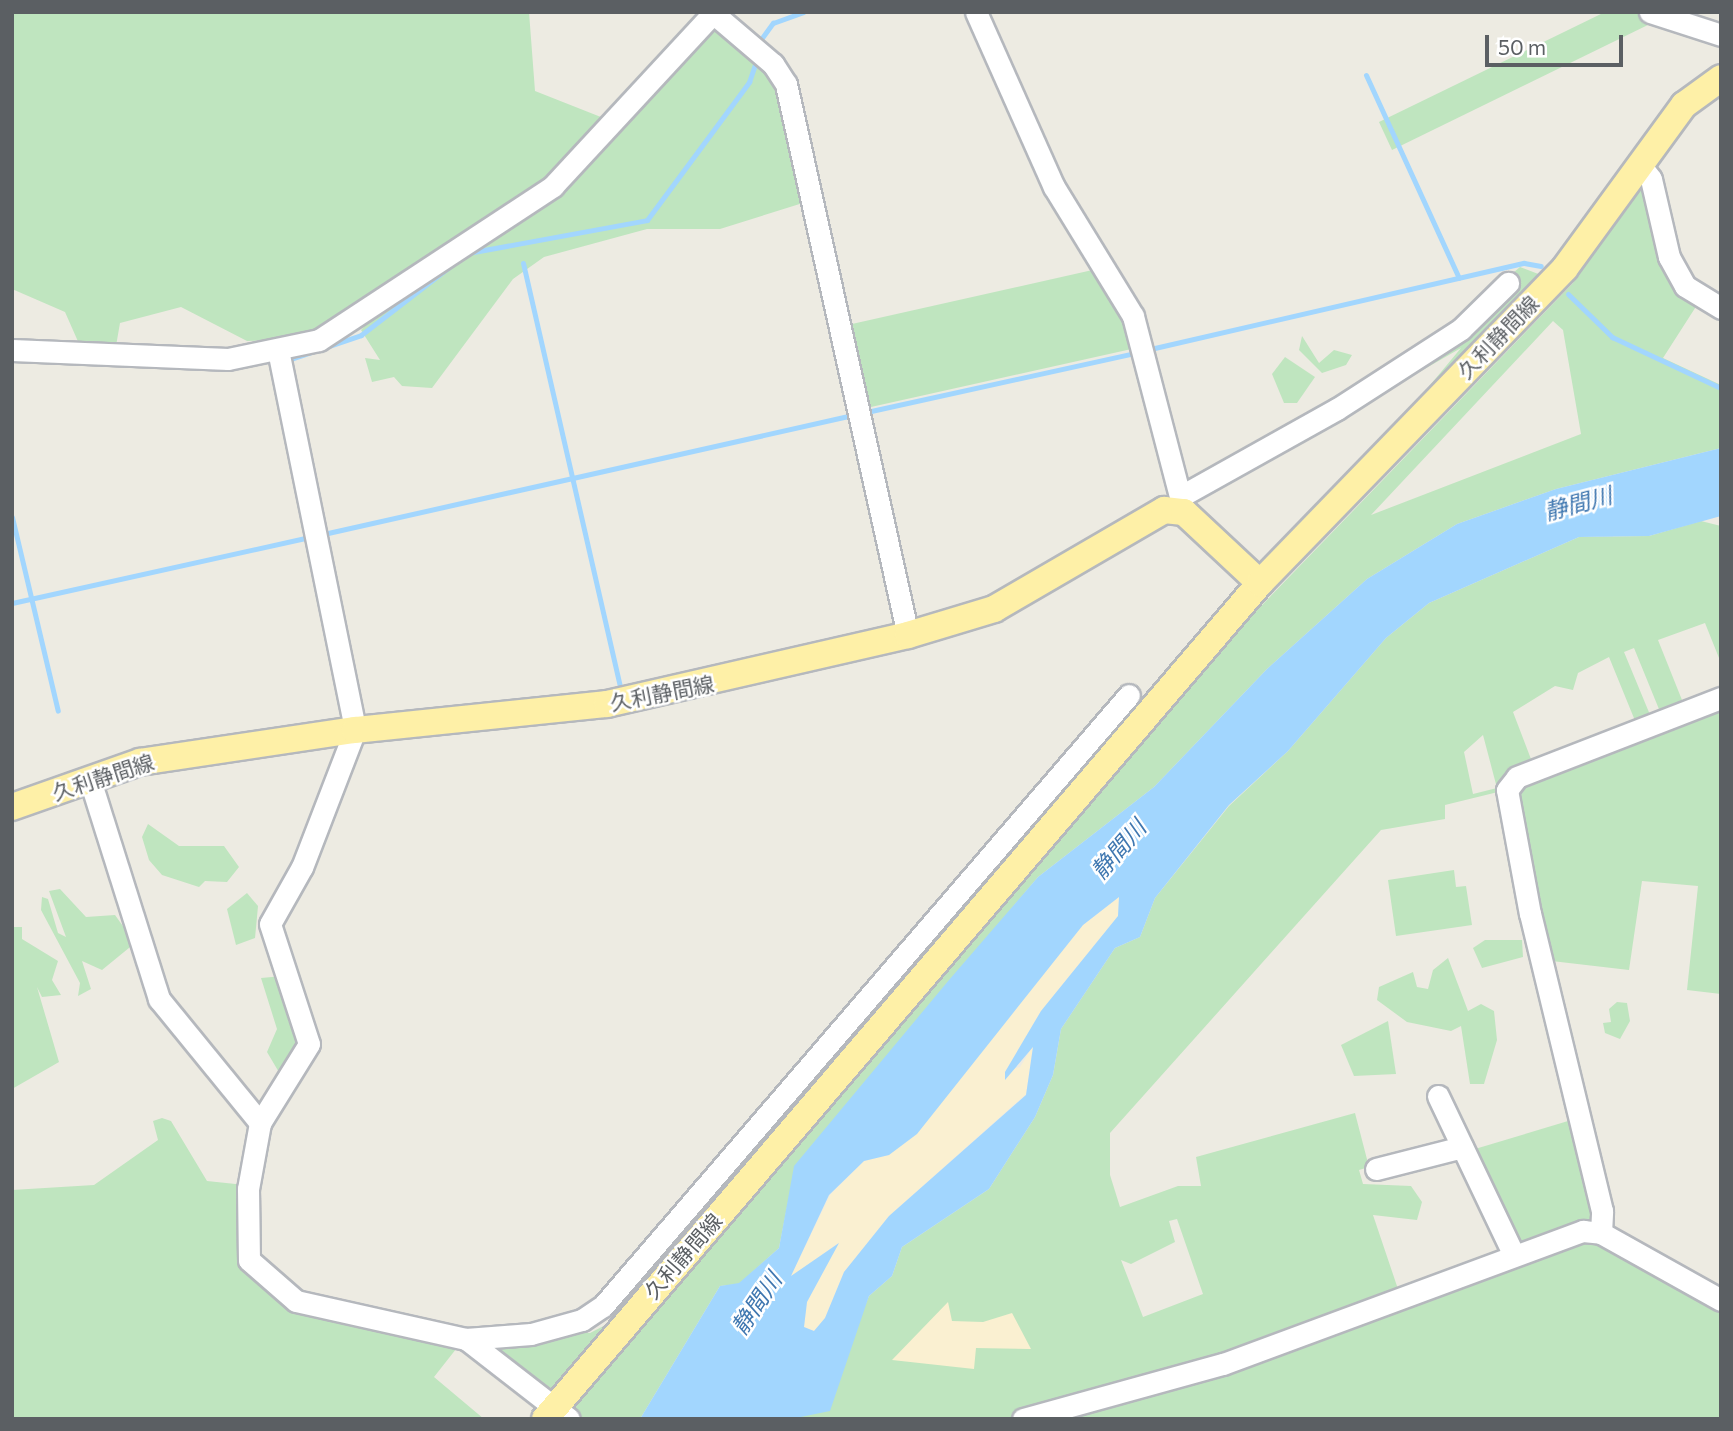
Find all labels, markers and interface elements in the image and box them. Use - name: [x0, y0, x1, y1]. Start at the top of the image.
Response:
- scale bar: [1488, 21, 1626, 65]
- text: 50 m: [1498, 34, 1546, 59]
- street label: 久利静間線: [1452, 290, 1544, 384]
- water label: 静間川: [1541, 481, 1615, 525]
- street label: 久利静間線: [608, 671, 716, 715]
- street label: 久利静間線: [49, 749, 157, 805]
- water label: 静間川: [1085, 814, 1151, 884]
- street label: 久利静間線: [639, 1208, 727, 1304]
- water label: 静間川: [725, 1267, 787, 1339]

